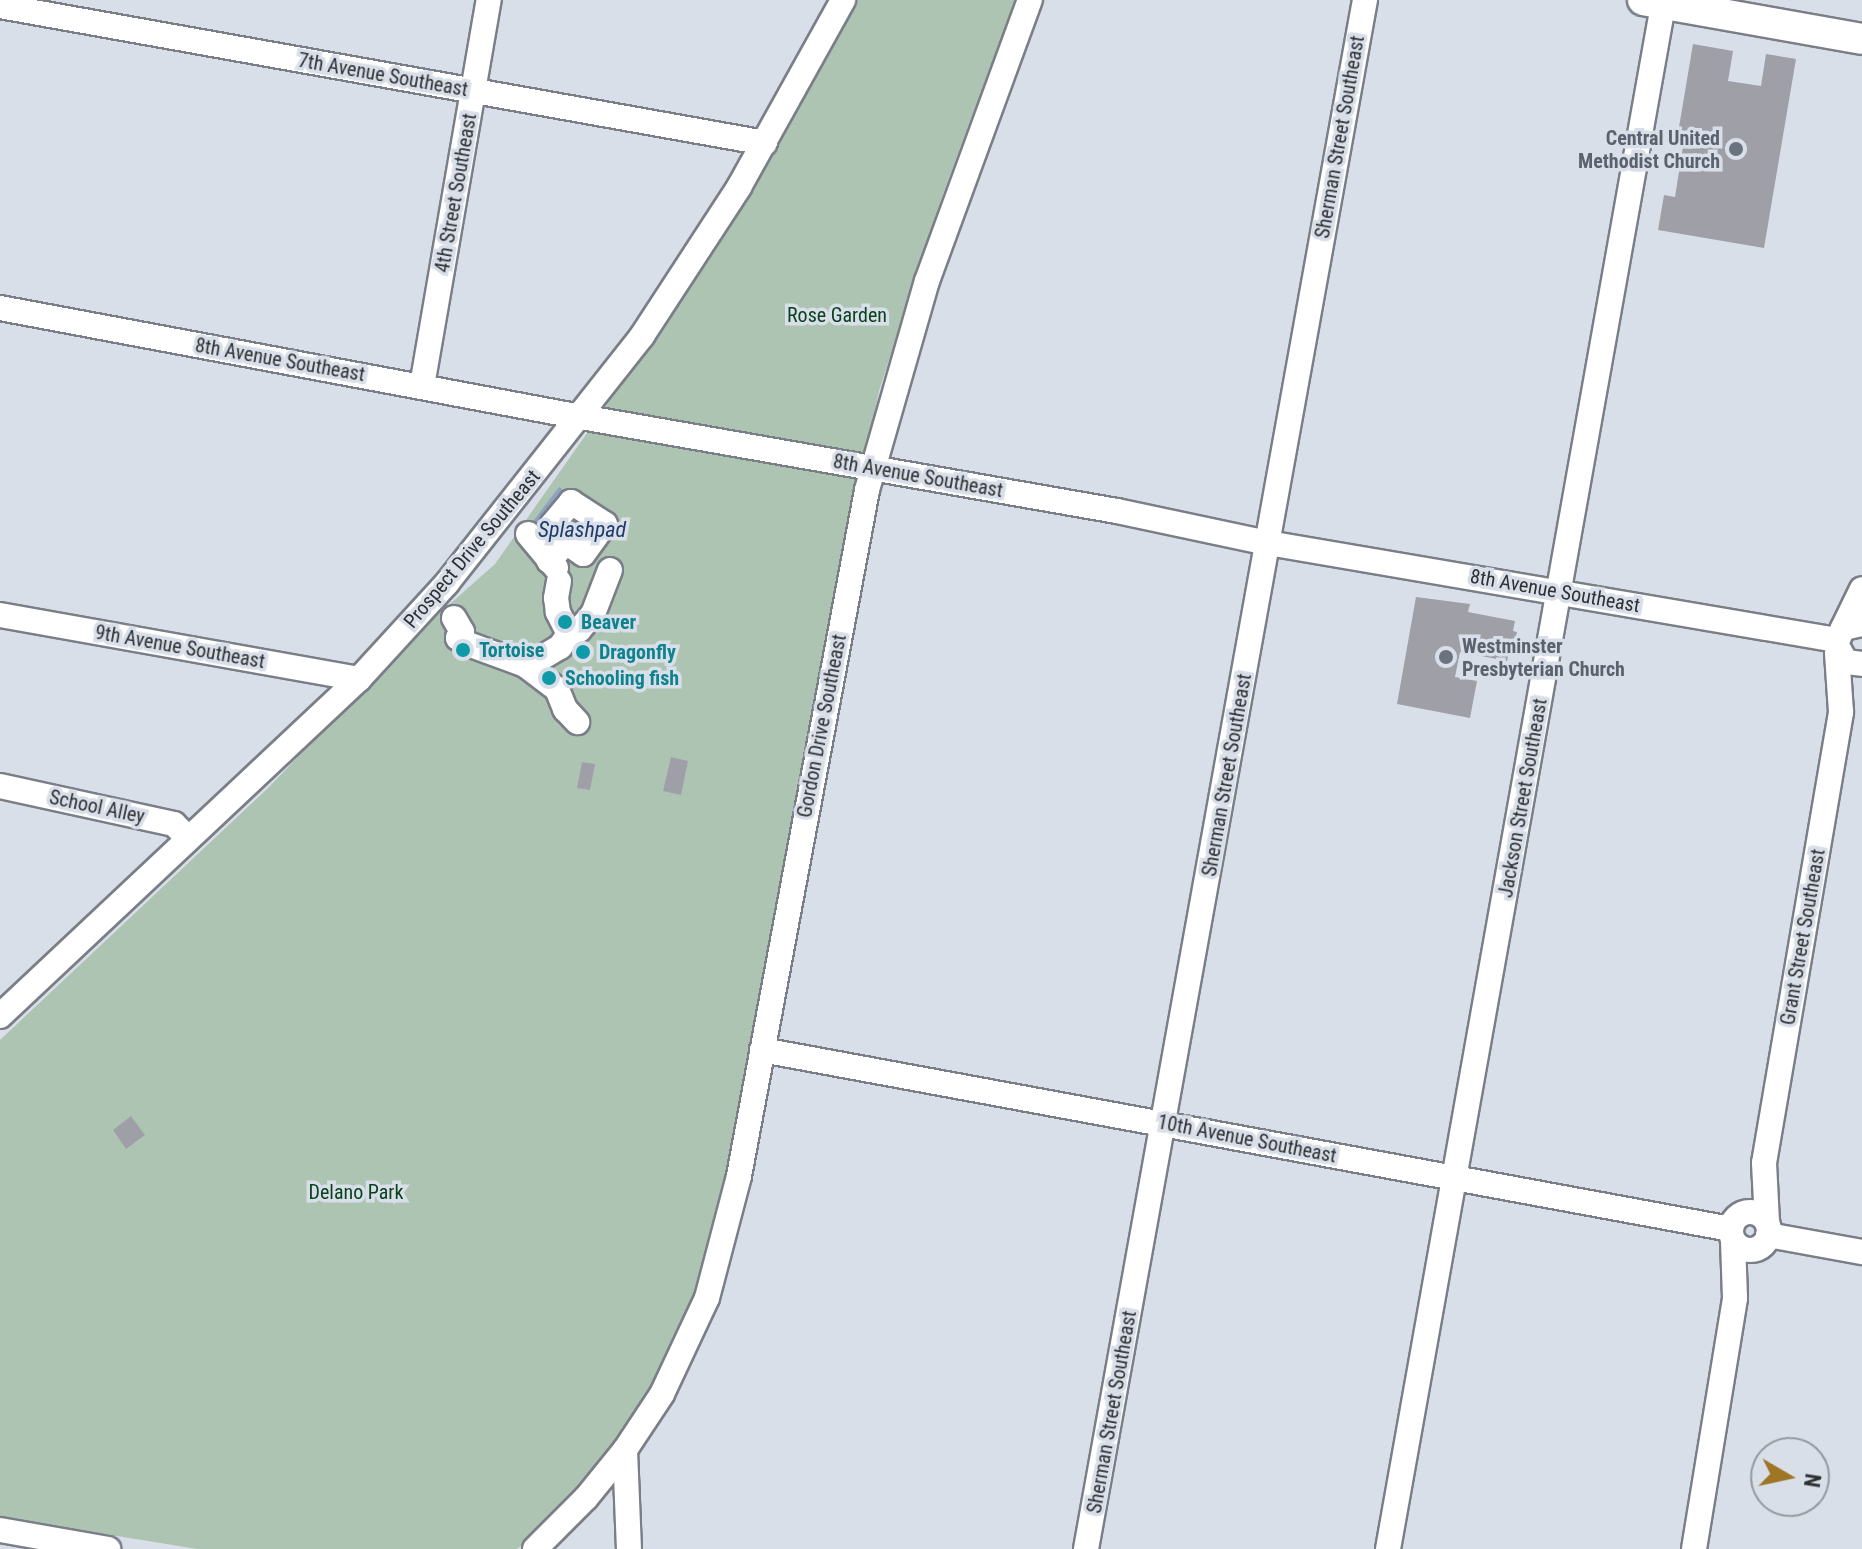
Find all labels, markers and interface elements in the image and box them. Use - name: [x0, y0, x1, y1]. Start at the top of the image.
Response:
- street label: Sherman Street Southeast: [1310, 34, 1370, 240]
- street label: 7th Avenue Southeast: [296, 48, 470, 102]
- street label: 4th Street Southeast: [430, 112, 482, 274]
- place label: Central United Methodist Church: [1578, 126, 1720, 173]
- marker: Central United Methodist Church: [1727, 140, 1745, 158]
- park label: Rose Garden: [787, 303, 887, 327]
- street label: 8th Avenue Southeast: [193, 333, 367, 387]
- street label: 8th Avenue Southeast: [831, 449, 1005, 503]
- street label: Prospect Drive Southeast: [399, 465, 545, 633]
- water label: Splashpad: [538, 517, 626, 543]
- street label: 8th Avenue Southeast: [1468, 564, 1642, 618]
- place label: Beaver: [581, 610, 636, 634]
- marker: Beaver: [556, 613, 574, 631]
- street label: 9th Avenue Southeast: [93, 620, 267, 674]
- street label: Gordon Drive Southeast: [792, 632, 852, 820]
- place label: Westminster Presbyterian Church: [1462, 634, 1625, 681]
- place label: Tortoise: [479, 638, 544, 662]
- place label: Dragonfly: [599, 640, 676, 664]
- marker: Tortoise: [454, 641, 472, 659]
- marker: Dragonfly: [574, 643, 592, 661]
- marker: Westminster Presbyterian Church: [1437, 648, 1455, 666]
- place label: Schooling fish: [565, 666, 679, 690]
- marker: Schooling fish: [540, 669, 558, 687]
- street label: Sherman Street Southeast: [1197, 672, 1257, 878]
- street label: Jackson Street Southeast: [1494, 696, 1552, 900]
- street label: School Alley: [47, 785, 147, 829]
- street label: Grant Street Southeast: [1776, 847, 1830, 1027]
- street label: 10th Avenue Southeast: [1156, 1110, 1338, 1168]
- park label: Delano Park: [309, 1180, 403, 1204]
- street label: Sherman Street Southeast: [1082, 1309, 1142, 1515]
- north arrow: [1750, 1437, 1830, 1517]
- text: N: [1799, 1472, 1826, 1489]

